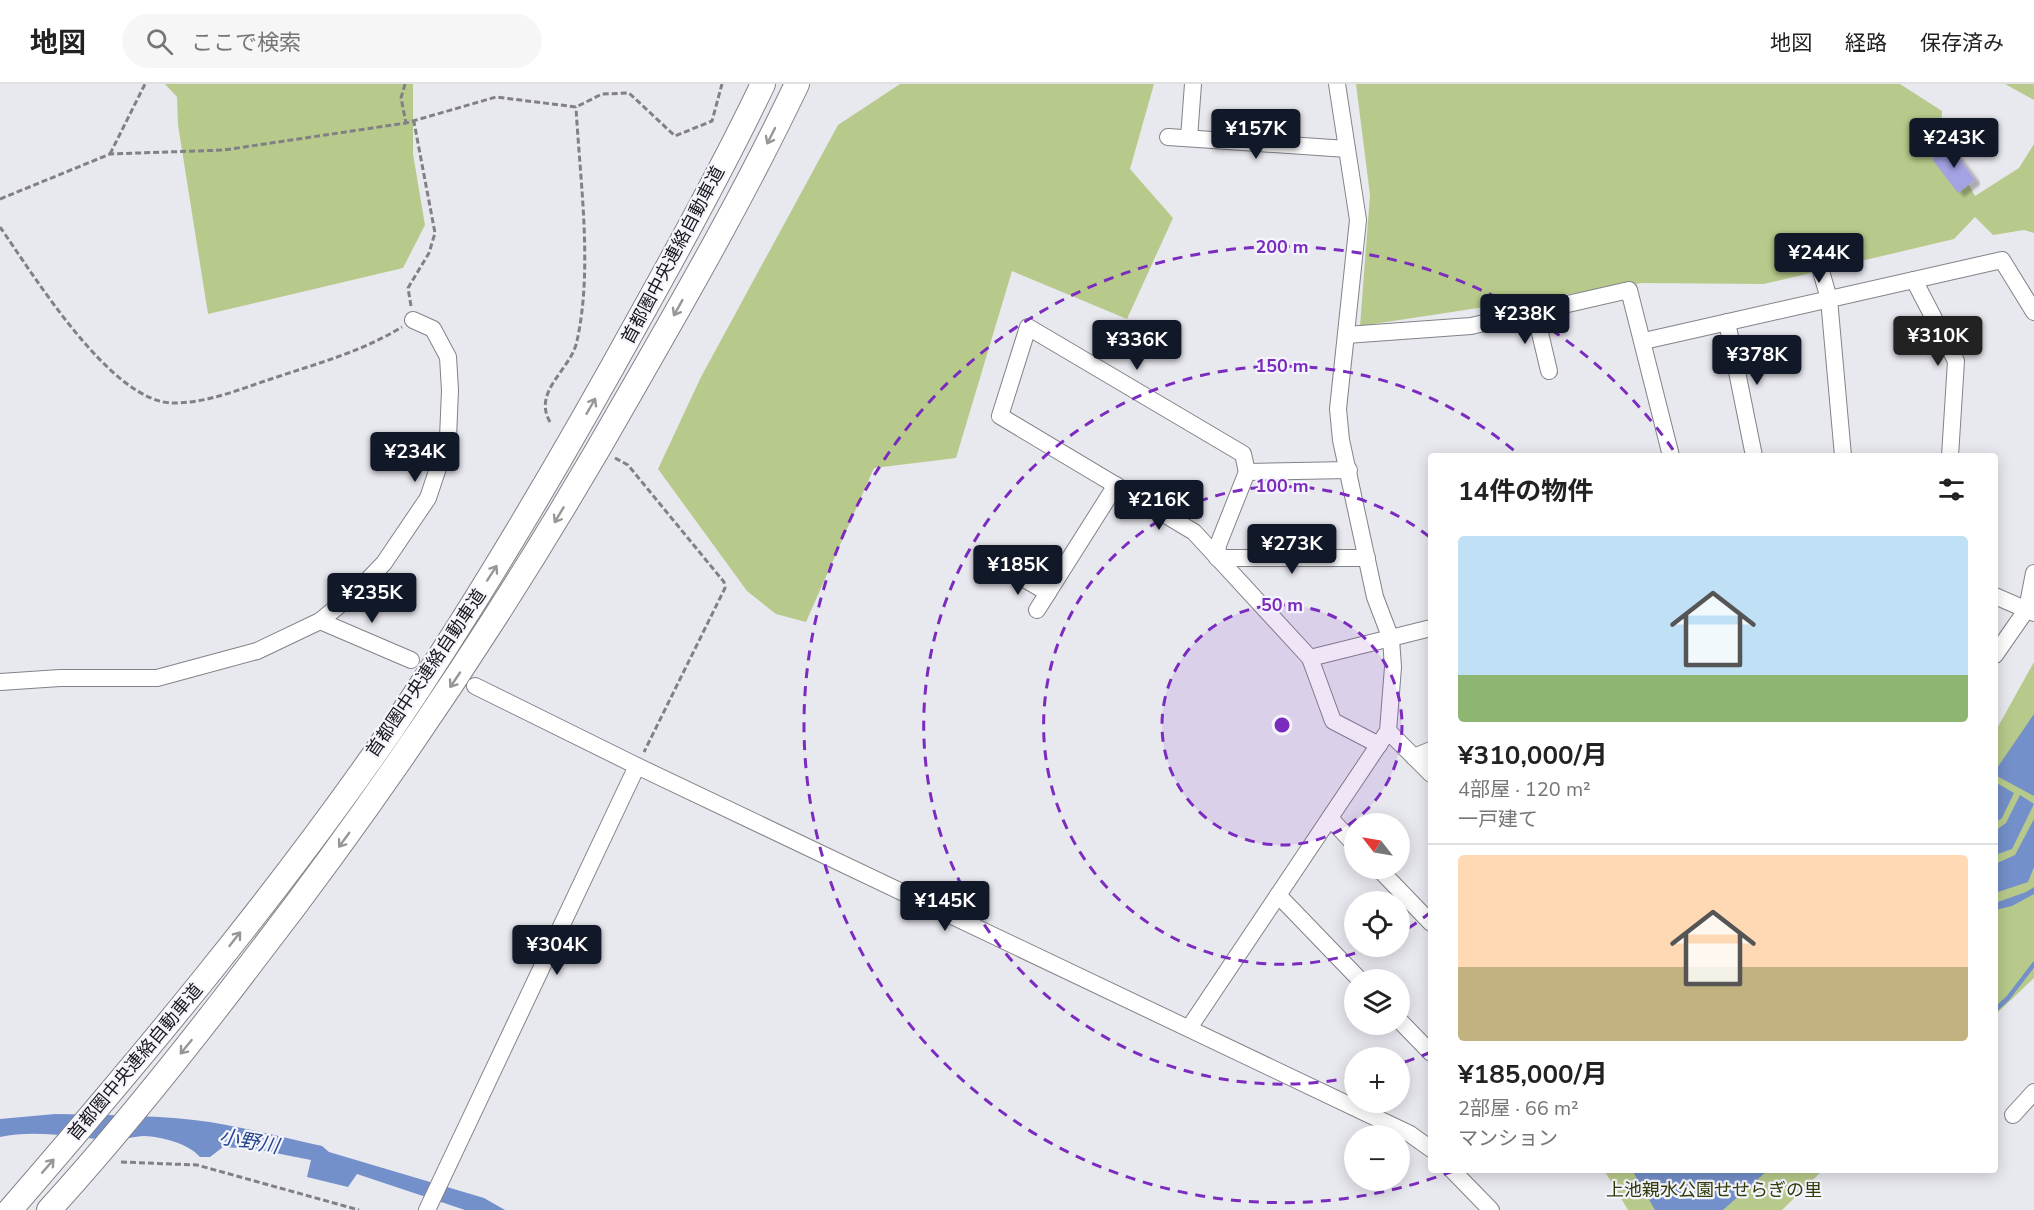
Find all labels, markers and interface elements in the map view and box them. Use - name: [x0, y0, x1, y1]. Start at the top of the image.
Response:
- search box: [122, 14, 542, 68]
- text: 地図: [30, 24, 86, 62]
- icon: search: [143, 25, 176, 58]
- text: ここで検索: [191, 28, 301, 58]
- text: 地図: [1770, 29, 1812, 57]
- text: 経路: [1845, 29, 1887, 57]
- text: 保存済み: [1920, 29, 2004, 57]
- pin: ¥157K: [1214, 109, 1298, 160]
- text: ¥157K: [1225, 115, 1287, 142]
- pin: ¥243K: [1912, 118, 1996, 169]
- text: ¥243K: [1923, 124, 1985, 151]
- one-way arrow: [765, 127, 776, 145]
- street label: 首都圏中央連絡自動車道: [616, 162, 730, 348]
- pin: ¥244K: [1777, 233, 1861, 284]
- text: 200 m: [1255, 235, 1309, 259]
- text: ¥244K: [1788, 239, 1850, 266]
- pin: ¥238K: [1483, 294, 1567, 345]
- one-way arrow: [672, 299, 684, 316]
- text: ¥238K: [1494, 300, 1556, 327]
- pin: ¥310K: [1896, 316, 1980, 367]
- pin: ¥336K: [1095, 320, 1179, 371]
- text: ¥310K: [1907, 322, 1969, 349]
- text: ¥336K: [1106, 326, 1168, 353]
- pin: ¥378K: [1715, 335, 1799, 386]
- text: ¥378K: [1726, 341, 1788, 368]
- text: 150 m: [1255, 354, 1309, 378]
- one-way arrow: [585, 398, 597, 415]
- pin: ¥234K: [373, 432, 457, 483]
- text: ¥234K: [384, 438, 446, 465]
- icon: filters: [1935, 473, 1968, 506]
- text: 100 m: [1255, 474, 1309, 498]
- text: 14件の物件: [1458, 474, 1593, 509]
- pin: ¥216K: [1117, 480, 1201, 531]
- text: ¥216K: [1128, 486, 1190, 513]
- one-way arrow: [553, 506, 565, 523]
- pin: ¥273K: [1250, 524, 1334, 575]
- text: ¥273K: [1261, 530, 1323, 557]
- pin: ¥185K: [976, 545, 1060, 596]
- text: ¥185K: [987, 551, 1049, 578]
- one-way arrow: [486, 565, 498, 582]
- pin: ¥235K: [330, 573, 414, 624]
- icon: home: [1659, 575, 1767, 683]
- text: ¥235K: [341, 579, 403, 606]
- street label: 首都圏中央連絡自動車道: [361, 584, 491, 762]
- text: 50 m: [1261, 593, 1303, 617]
- one-way arrow: [449, 671, 461, 687]
- centre of rings: [1272, 715, 1292, 735]
- text: ¥310,000/月: [1458, 738, 1608, 773]
- text: 4部屋 · 120 m²: [1458, 776, 1591, 803]
- text: 一戸建て: [1458, 806, 1538, 833]
- north arrow: [1344, 813, 1410, 879]
- map controls: [1344, 813, 1410, 1191]
- one-way arrow: [338, 831, 350, 847]
- pin: ¥145K: [903, 881, 987, 932]
- text: ¥145K: [914, 887, 976, 914]
- button: locate: [1344, 891, 1410, 957]
- icon: home: [1659, 894, 1767, 1002]
- pin: ¥304K: [515, 925, 599, 976]
- one-way arrow: [228, 931, 241, 947]
- text: ¥304K: [526, 931, 588, 958]
- button: layers: [1344, 969, 1410, 1035]
- street label: 首都圏中央連絡自動車道: [62, 978, 208, 1146]
- one-way arrow: [179, 1039, 192, 1055]
- button: +: [1344, 1047, 1410, 1113]
- text: ¥185,000/月: [1458, 1057, 1608, 1092]
- text: 2部屋 · 66 m²: [1458, 1095, 1579, 1122]
- water label: 小野川: [217, 1123, 283, 1160]
- button: −: [1344, 1125, 1410, 1191]
- text: マンション: [1458, 1125, 1558, 1152]
- one-way arrow: [41, 1159, 55, 1174]
- park label: 上池親水公園せせらぎの里: [1606, 1178, 1822, 1202]

